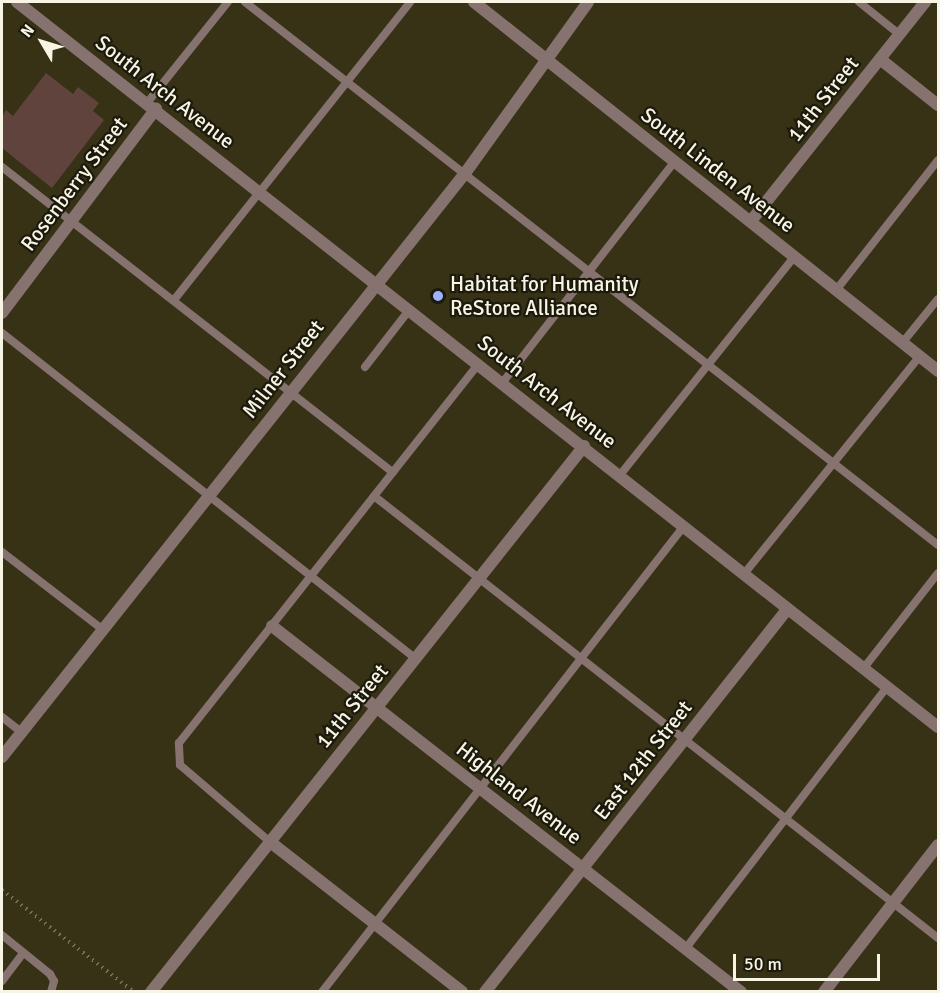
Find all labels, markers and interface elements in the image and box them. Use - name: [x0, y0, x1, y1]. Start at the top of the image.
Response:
- north arrow: [12, 12, 72, 72]
- text: N: [17, 20, 39, 41]
- street label: South Arch Avenue: [91, 30, 239, 154]
- street label: 11th Street: [782, 52, 864, 146]
- street label: South Linden Avenue: [636, 102, 800, 238]
- street label: Rosenberry Street: [15, 112, 133, 256]
- place label: Habitat for Humanity ReStore Alliance: [450, 271, 639, 321]
- marker: Habitat for Humanity ReStore Alliance: [431, 289, 445, 303]
- street label: Milner Street: [237, 315, 329, 423]
- street label: South Arch Avenue: [473, 330, 621, 454]
- street label: 11th Street: [310, 659, 394, 753]
- street label: East 12th Street: [589, 695, 697, 825]
- street label: Highland Avenue: [451, 736, 587, 850]
- scale bar: [736, 942, 883, 980]
- text: 50 m: [744, 953, 782, 975]

